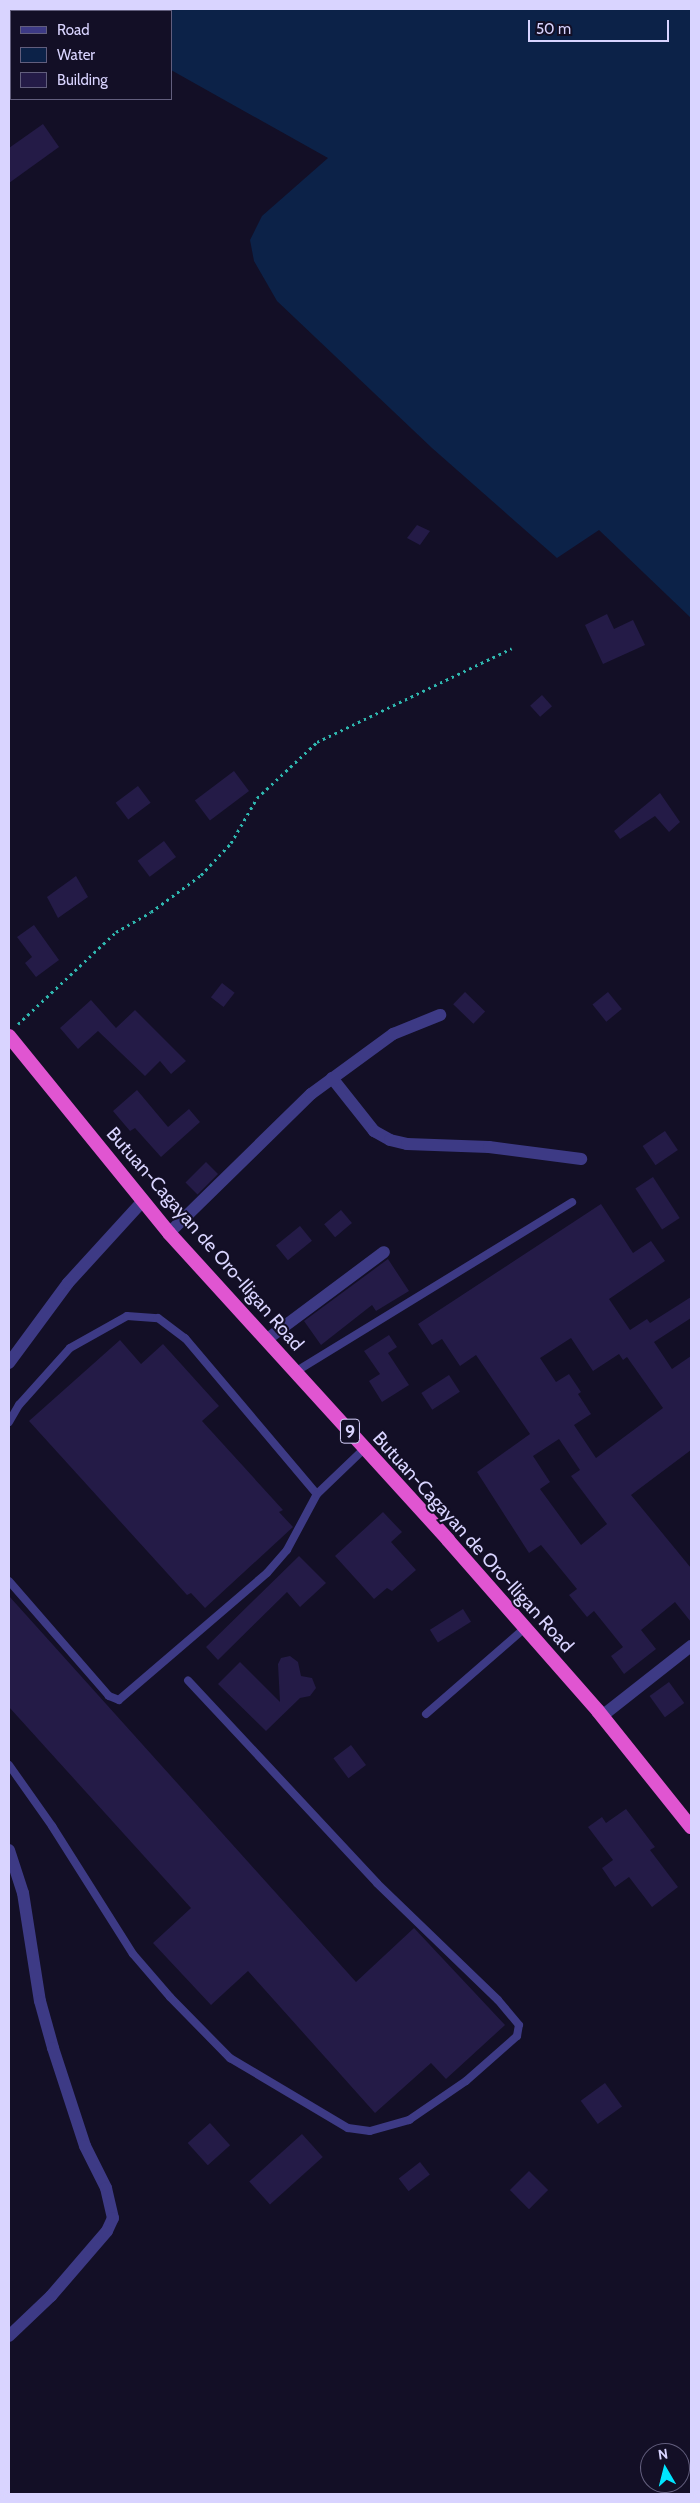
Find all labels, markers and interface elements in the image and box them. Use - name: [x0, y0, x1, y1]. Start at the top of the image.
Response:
- legend: [10, 10, 172, 100]
- scale bar: [530, 10, 671, 42]
- text: 50 m: [536, 20, 571, 38]
- text: Road: [57, 21, 90, 39]
- text: Water: [57, 46, 95, 64]
- text: Building: [57, 71, 108, 89]
- street label: Butuan-Cagayan de Oro-Iligan Road: [102, 1122, 308, 1356]
- road number: 9: [339, 1415, 361, 1446]
- street label: Butuan-Cagayan de Oro-Iligan Road: [368, 1427, 578, 1657]
- north arrow: [640, 2443, 690, 2493]
- text: N: [657, 2445, 669, 2464]

